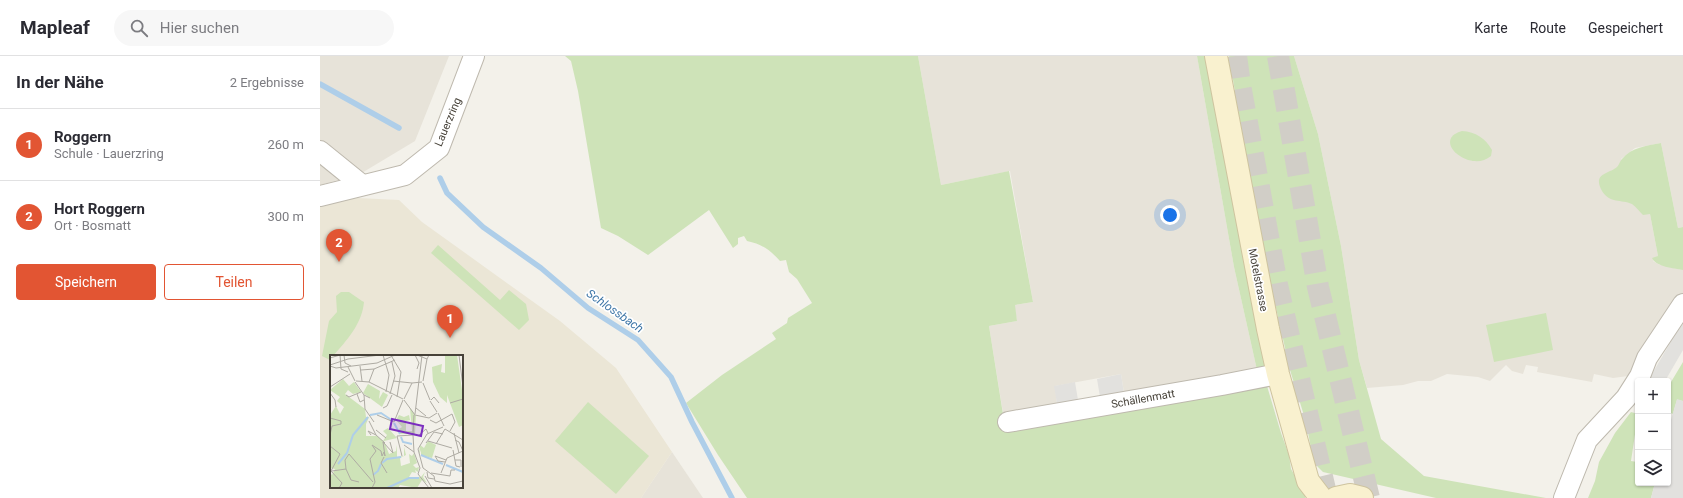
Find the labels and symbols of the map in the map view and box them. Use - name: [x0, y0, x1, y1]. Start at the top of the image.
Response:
- street label: Lauerzring: [432, 96, 464, 148]
- your location: [1160, 205, 1180, 225]
- pin: 2: [326, 229, 352, 262]
- street label: Motelstrasse: [1246, 247, 1271, 313]
- water label: Schlossbach: [584, 286, 646, 336]
- pin: 1: [437, 305, 463, 338]
- inset map: [330, 355, 463, 488]
- street label: Schällenmatt: [1110, 387, 1176, 411]

